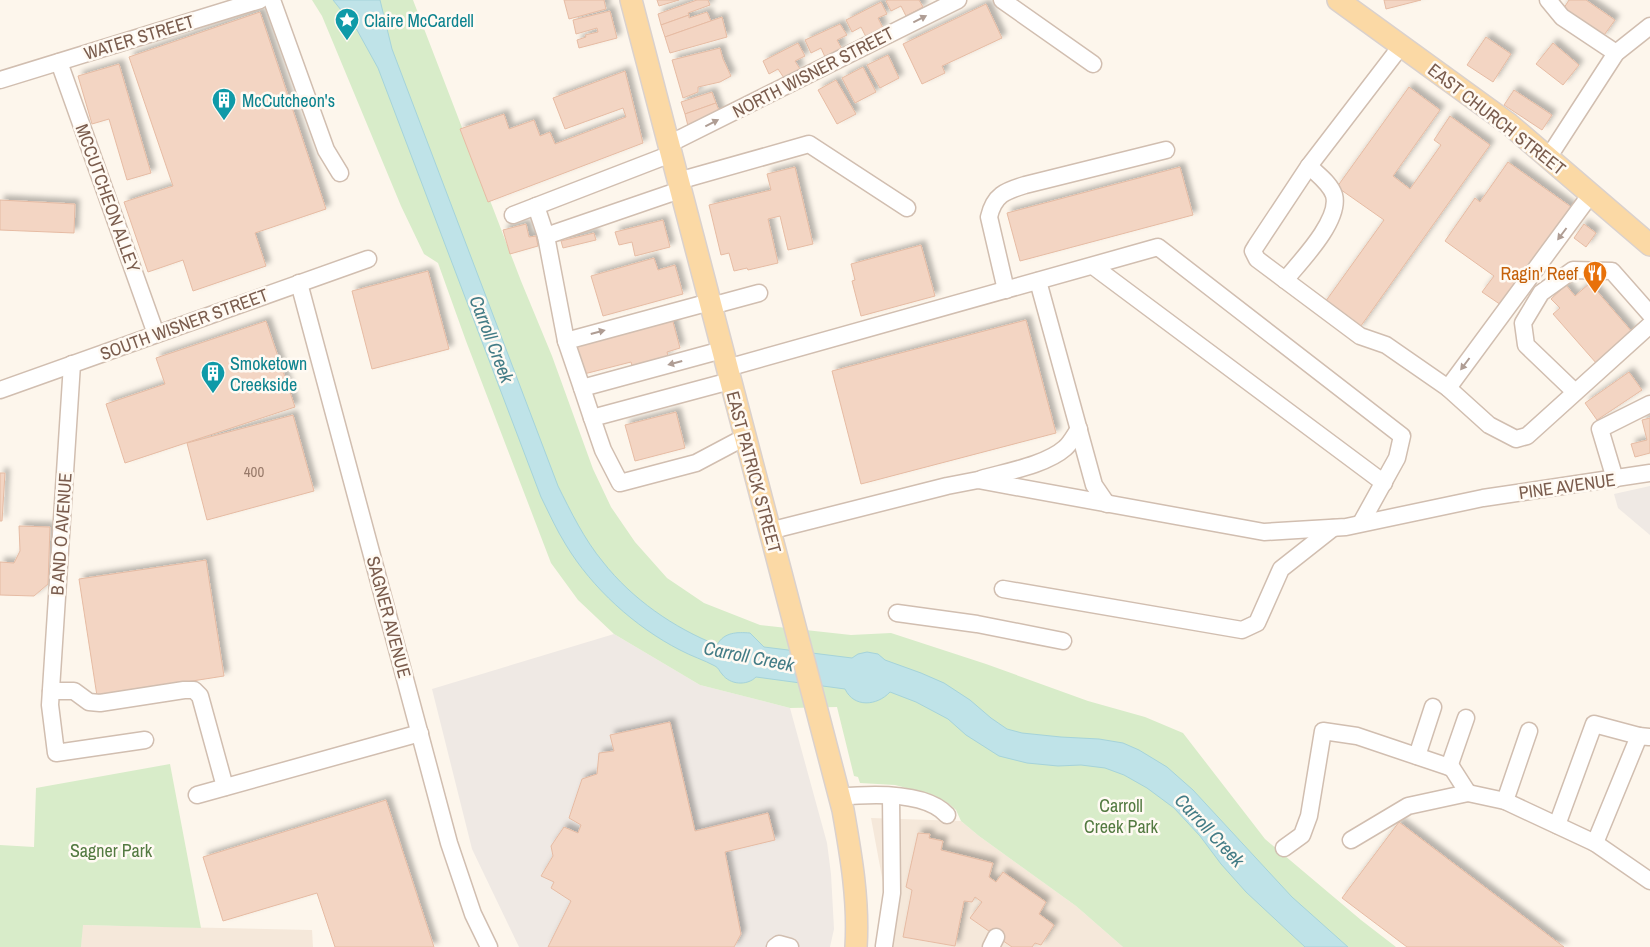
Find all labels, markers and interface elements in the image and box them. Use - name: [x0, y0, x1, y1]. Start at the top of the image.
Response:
- place icon: Claire McCardell: [334, 7, 360, 41]
- street label: WATER STREET: [81, 8, 197, 66]
- place label: Claire McCardell: [364, 8, 474, 33]
- one-way arrow: [913, 15, 927, 23]
- street label: NORTH WISNER STREET: [728, 21, 898, 123]
- street label: EAST CHURCH STREET: [1423, 57, 1571, 181]
- building icon: McCutcheon's: [211, 87, 237, 121]
- place label: McCutcheon's: [242, 88, 335, 113]
- one-way arrow: [705, 118, 719, 126]
- street label: MCCUTCHEON ALLEY: [70, 121, 146, 276]
- one-way arrow: [1557, 227, 1567, 241]
- restaurant icon: Ragin' Reef: [1582, 260, 1608, 294]
- place label: Ragin' Reef: [1501, 261, 1579, 286]
- street label: SOUTH WISNER STREET: [96, 282, 272, 366]
- water label: Carroll Creek: [463, 292, 521, 388]
- one-way arrow: [590, 328, 605, 336]
- place label: Smoketown Creekside: [230, 351, 307, 397]
- one-way arrow: [1460, 357, 1471, 370]
- one-way arrow: [667, 359, 682, 367]
- building icon: Smoketown Creekside: [200, 360, 226, 394]
- street label: EAST PATRICK STREET: [720, 388, 788, 556]
- house number: 400: [244, 461, 264, 482]
- street label: PINE AVENUE: [1517, 467, 1617, 505]
- street label: B AND O AVENUE: [44, 472, 78, 596]
- street label: SAGNER AVENUE: [361, 553, 417, 681]
- water label: Carroll Creek: [701, 634, 798, 678]
- water label: Carroll Creek: [1169, 788, 1252, 873]
- park label: Carroll Creek Park: [1084, 793, 1159, 839]
- park label: Sagner Park: [70, 838, 153, 863]

